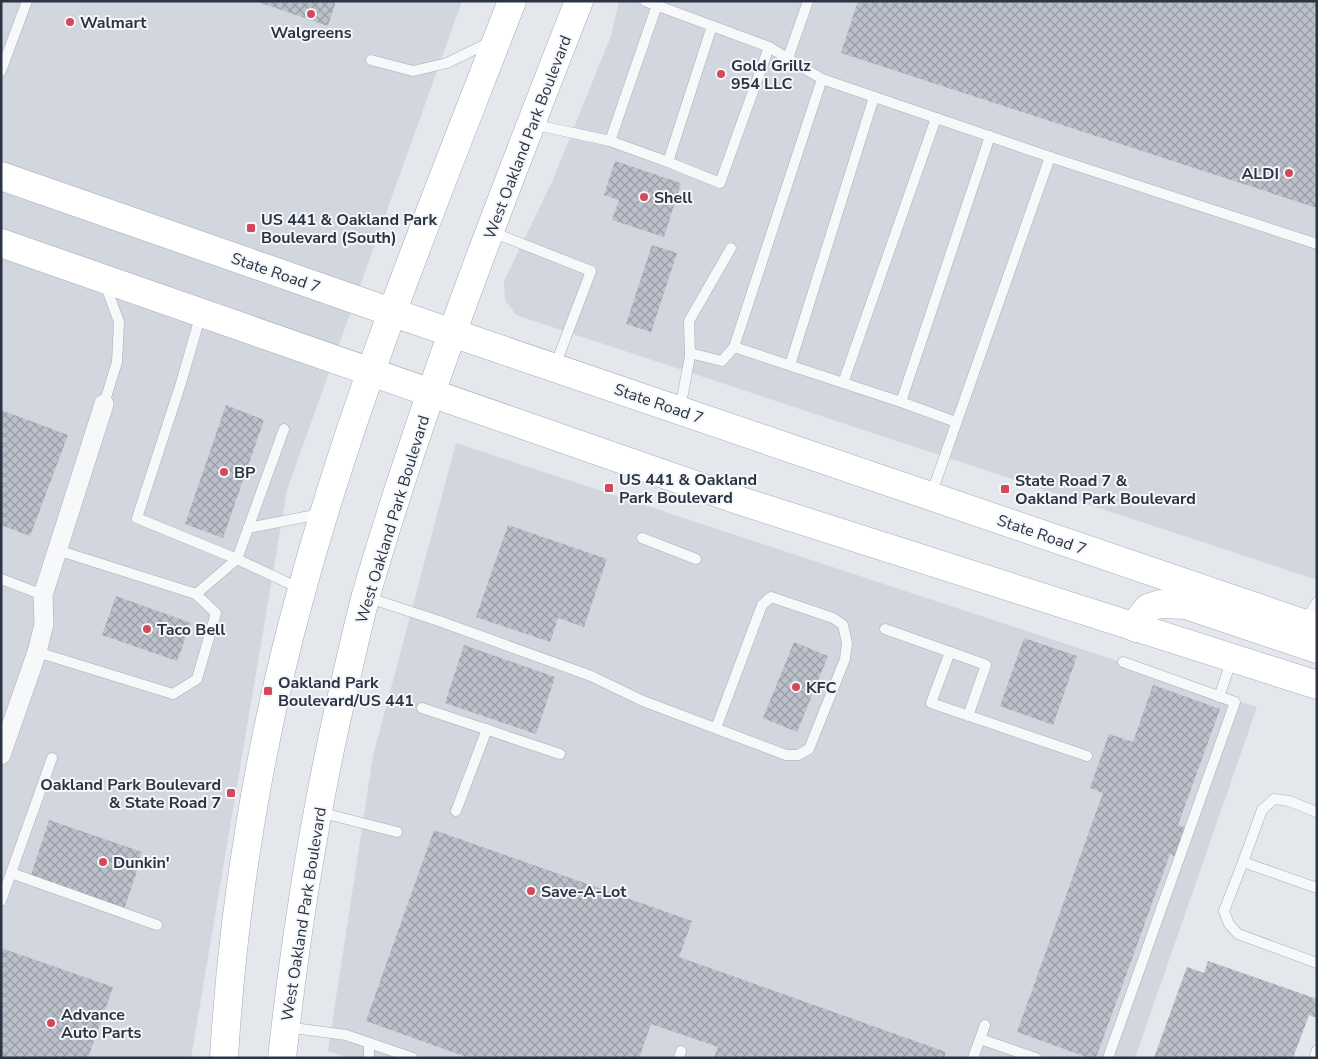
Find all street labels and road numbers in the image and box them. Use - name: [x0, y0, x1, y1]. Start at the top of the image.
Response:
- street label: West Oakland Park Boulevard: [479, 32, 577, 242]
- street label: State Road 7: [228, 247, 323, 298]
- street label: State Road 7: [611, 378, 706, 429]
- street label: West Oakland Park Boulevard: [351, 413, 435, 626]
- street label: State Road 7: [994, 509, 1089, 560]
- street label: West Oakland Park Boulevard: [276, 806, 332, 1023]

